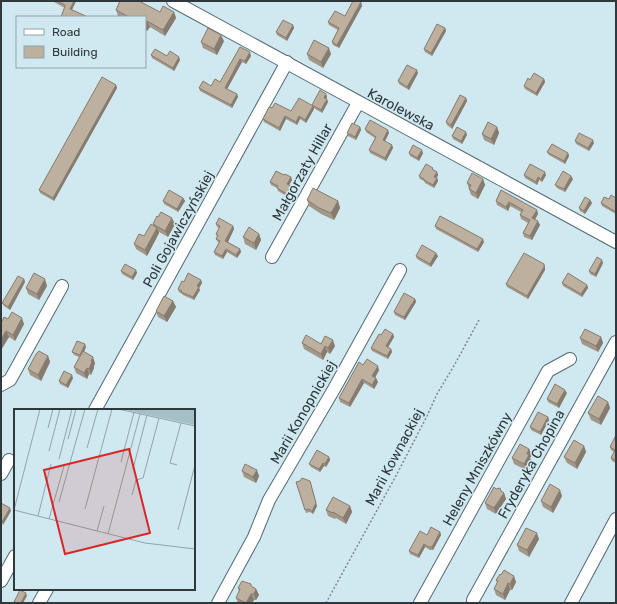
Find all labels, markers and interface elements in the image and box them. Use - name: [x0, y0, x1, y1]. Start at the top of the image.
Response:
- legend: [16, 16, 146, 68]
- text: Road: [52, 25, 80, 39]
- text: Building: [52, 45, 98, 59]
- street label: Karolewska: [364, 85, 437, 134]
- street label: Małgorzaty Hillar: [269, 120, 337, 224]
- street label: Poli Gojawiczyńskiej: [139, 168, 218, 291]
- street label: Marii Konopnickiej: [267, 357, 340, 467]
- street label: Marii Kownackiej: [362, 406, 427, 509]
- street label: Fryderyka Chopina: [494, 407, 568, 522]
- inset map: [14, 409, 195, 590]
- street label: Heleny Mniszkówny: [439, 409, 516, 529]

